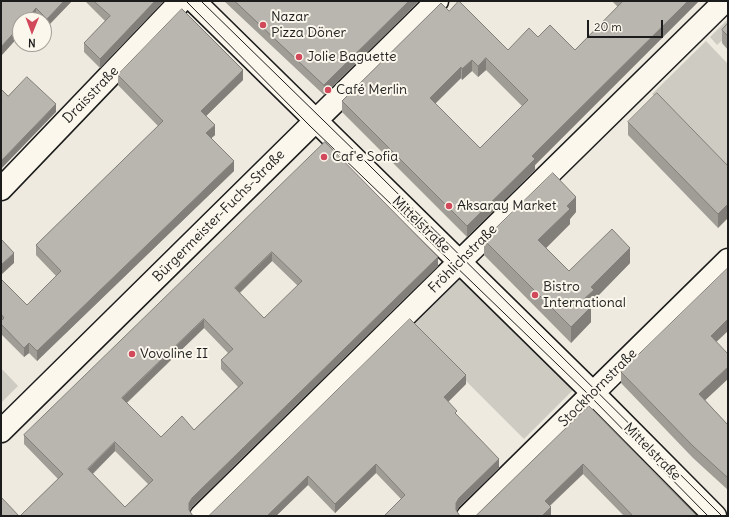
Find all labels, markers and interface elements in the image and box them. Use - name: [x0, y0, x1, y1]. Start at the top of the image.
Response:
- place label: Nazar Pizza Döner: [271, 9, 346, 42]
- north arrow: [12, 12, 52, 52]
- scale bar: [589, 12, 665, 38]
- text: 20 m: [594, 19, 622, 34]
- marker: Nazar Pizza Döner: [258, 20, 268, 30]
- text: N: [28, 36, 36, 50]
- place label: Jolie Baguette: [307, 49, 397, 65]
- marker: Jolie Baguette: [294, 52, 304, 62]
- street label: Draisstraße: [60, 63, 122, 127]
- place label: Café Merlin: [336, 82, 407, 98]
- marker: Café Merlin: [323, 85, 333, 95]
- street label: Bürgermeister-Fuchs-Straße: [149, 146, 289, 286]
- place label: Caf'e Sofia: [332, 149, 398, 165]
- marker: Caf'e Sofia: [319, 152, 329, 162]
- street label: Mittelstraße: [388, 193, 454, 257]
- place label: Aksaray Market: [457, 198, 557, 214]
- marker: Aksaray Market: [444, 201, 454, 211]
- street label: Fröhlichstraße: [425, 221, 501, 297]
- place label: Bistro International: [543, 279, 626, 312]
- marker: Bistro International: [530, 290, 540, 300]
- street label: Stockhornstraße: [555, 345, 641, 431]
- place label: Vovoline II: [140, 346, 208, 362]
- marker: Vovoline II: [127, 349, 137, 359]
- street label: Mittelstraße: [620, 420, 684, 484]

